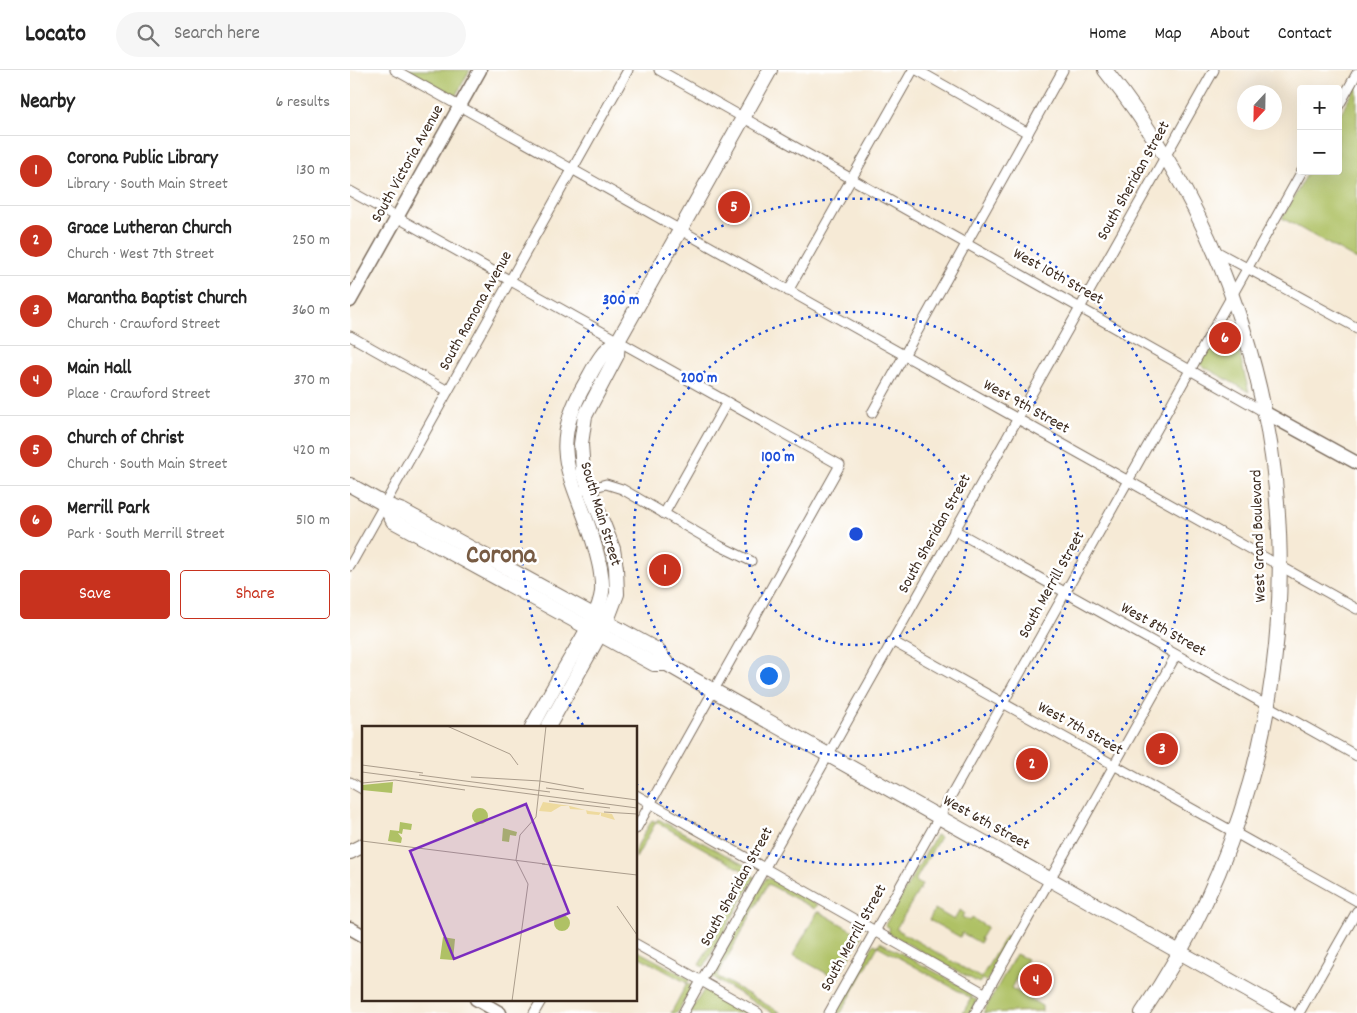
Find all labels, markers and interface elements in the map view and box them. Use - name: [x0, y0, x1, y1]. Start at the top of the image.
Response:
- search box: [116, 12, 466, 57]
- text: Locato: [25, 18, 86, 52]
- icon: search: [134, 21, 162, 49]
- text: Search here: [174, 21, 260, 48]
- text: Home: [1089, 22, 1126, 47]
- text: Map: [1154, 22, 1182, 47]
- text: About: [1210, 22, 1250, 47]
- text: Contact: [1278, 22, 1332, 47]
- north arrow: [1237, 85, 1282, 130]
- map controls: [1297, 85, 1342, 175]
- button: +: [1297, 85, 1342, 130]
- text: Nearby: [20, 88, 75, 118]
- text: 6 results: [275, 91, 330, 114]
- street label: South Victoria Avenue: [366, 101, 450, 227]
- street label: South Sheridan Street: [1092, 117, 1176, 245]
- button: −: [1297, 130, 1342, 175]
- text: Corona Public Library: [67, 146, 218, 173]
- text: 1: [34, 159, 38, 182]
- text: 130 m: [296, 159, 330, 182]
- text: Library · South Main Street: [67, 173, 228, 196]
- pin: 5: [718, 188, 750, 226]
- text: Grace Lutheran Church: [67, 216, 232, 243]
- text: 2: [33, 229, 40, 252]
- text: 250 m: [292, 229, 330, 252]
- text: Church · West 7th Street: [67, 243, 214, 266]
- street label: West 10th Street: [1008, 243, 1108, 311]
- street label: South Ramona Avenue: [434, 247, 518, 375]
- text: Marantha Baptist Church: [67, 286, 247, 313]
- text: 300 m: [603, 290, 639, 312]
- text: 3: [32, 299, 40, 322]
- text: 360 m: [292, 299, 330, 322]
- text: Church · Crawford Street: [67, 313, 220, 336]
- pin: 6: [1209, 319, 1241, 357]
- text: Main Hall: [67, 356, 131, 383]
- text: 200 m: [681, 368, 717, 390]
- text: 4: [33, 369, 39, 392]
- text: 370 m: [293, 369, 330, 392]
- street label: West 9th Street: [979, 374, 1073, 440]
- text: Place · Crawford Street: [67, 383, 210, 406]
- text: Church of Christ: [67, 426, 184, 453]
- text: 5: [32, 439, 40, 462]
- text: 420 m: [293, 439, 330, 462]
- text: 100 m: [761, 447, 795, 469]
- text: Church · South Main Street: [67, 453, 228, 476]
- street label: South Main Street: [573, 459, 627, 569]
- street label: West Grand Boulevard: [1245, 469, 1273, 603]
- street label: South Sheridan Street: [893, 470, 977, 598]
- text: Merrill Park: [67, 496, 150, 523]
- text: 6: [32, 509, 40, 532]
- text: 510 m: [296, 509, 330, 532]
- text: Park · South Merrill Street: [67, 523, 225, 546]
- centre of rings: [847, 525, 865, 543]
- street label: South Merrill Street: [1013, 527, 1091, 643]
- district label: Corona: [466, 538, 537, 575]
- pin: 1: [649, 551, 681, 589]
- button: Save: [20, 570, 170, 619]
- button: Share: [180, 570, 330, 619]
- street label: West 8th Street: [1116, 597, 1210, 663]
- your location: [756, 663, 782, 689]
- street label: West 7th Street: [1033, 696, 1127, 762]
- inset map: [362, 726, 638, 1000]
- pin: 3: [1146, 730, 1178, 768]
- pin: 2: [1016, 745, 1048, 783]
- street label: West 6th Street: [938, 790, 1034, 856]
- street label: South Sheridan Street: [695, 823, 779, 951]
- street label: South Merrill Street: [815, 880, 893, 996]
- pin: 4: [1020, 961, 1052, 999]

